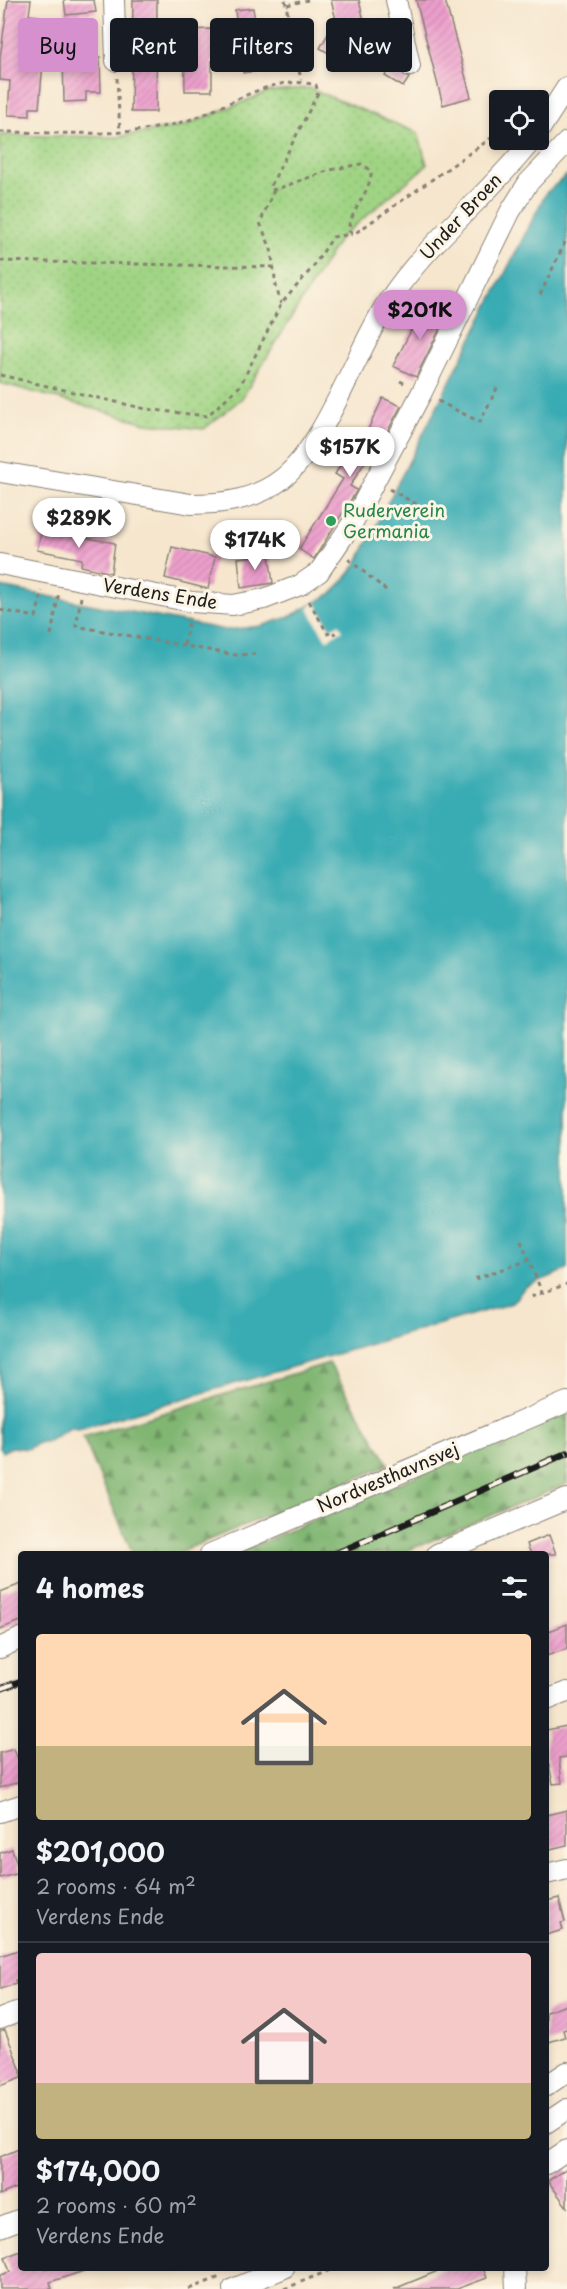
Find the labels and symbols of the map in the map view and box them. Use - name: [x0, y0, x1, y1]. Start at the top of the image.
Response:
- street label: Under Broen: [413, 167, 507, 265]
- pin: $201K: [378, 290, 462, 341]
- pin: $157K: [308, 427, 392, 478]
- place label: Ruderverein Germania: [343, 496, 446, 544]
- pin: $289K: [37, 498, 121, 549]
- marker: Ruderverein Germania: [324, 514, 338, 528]
- pin: $174K: [213, 520, 297, 571]
- street label: Verdens Ende: [101, 570, 220, 615]
- street label: Nordvesthavnsvej: [312, 1435, 462, 1519]

